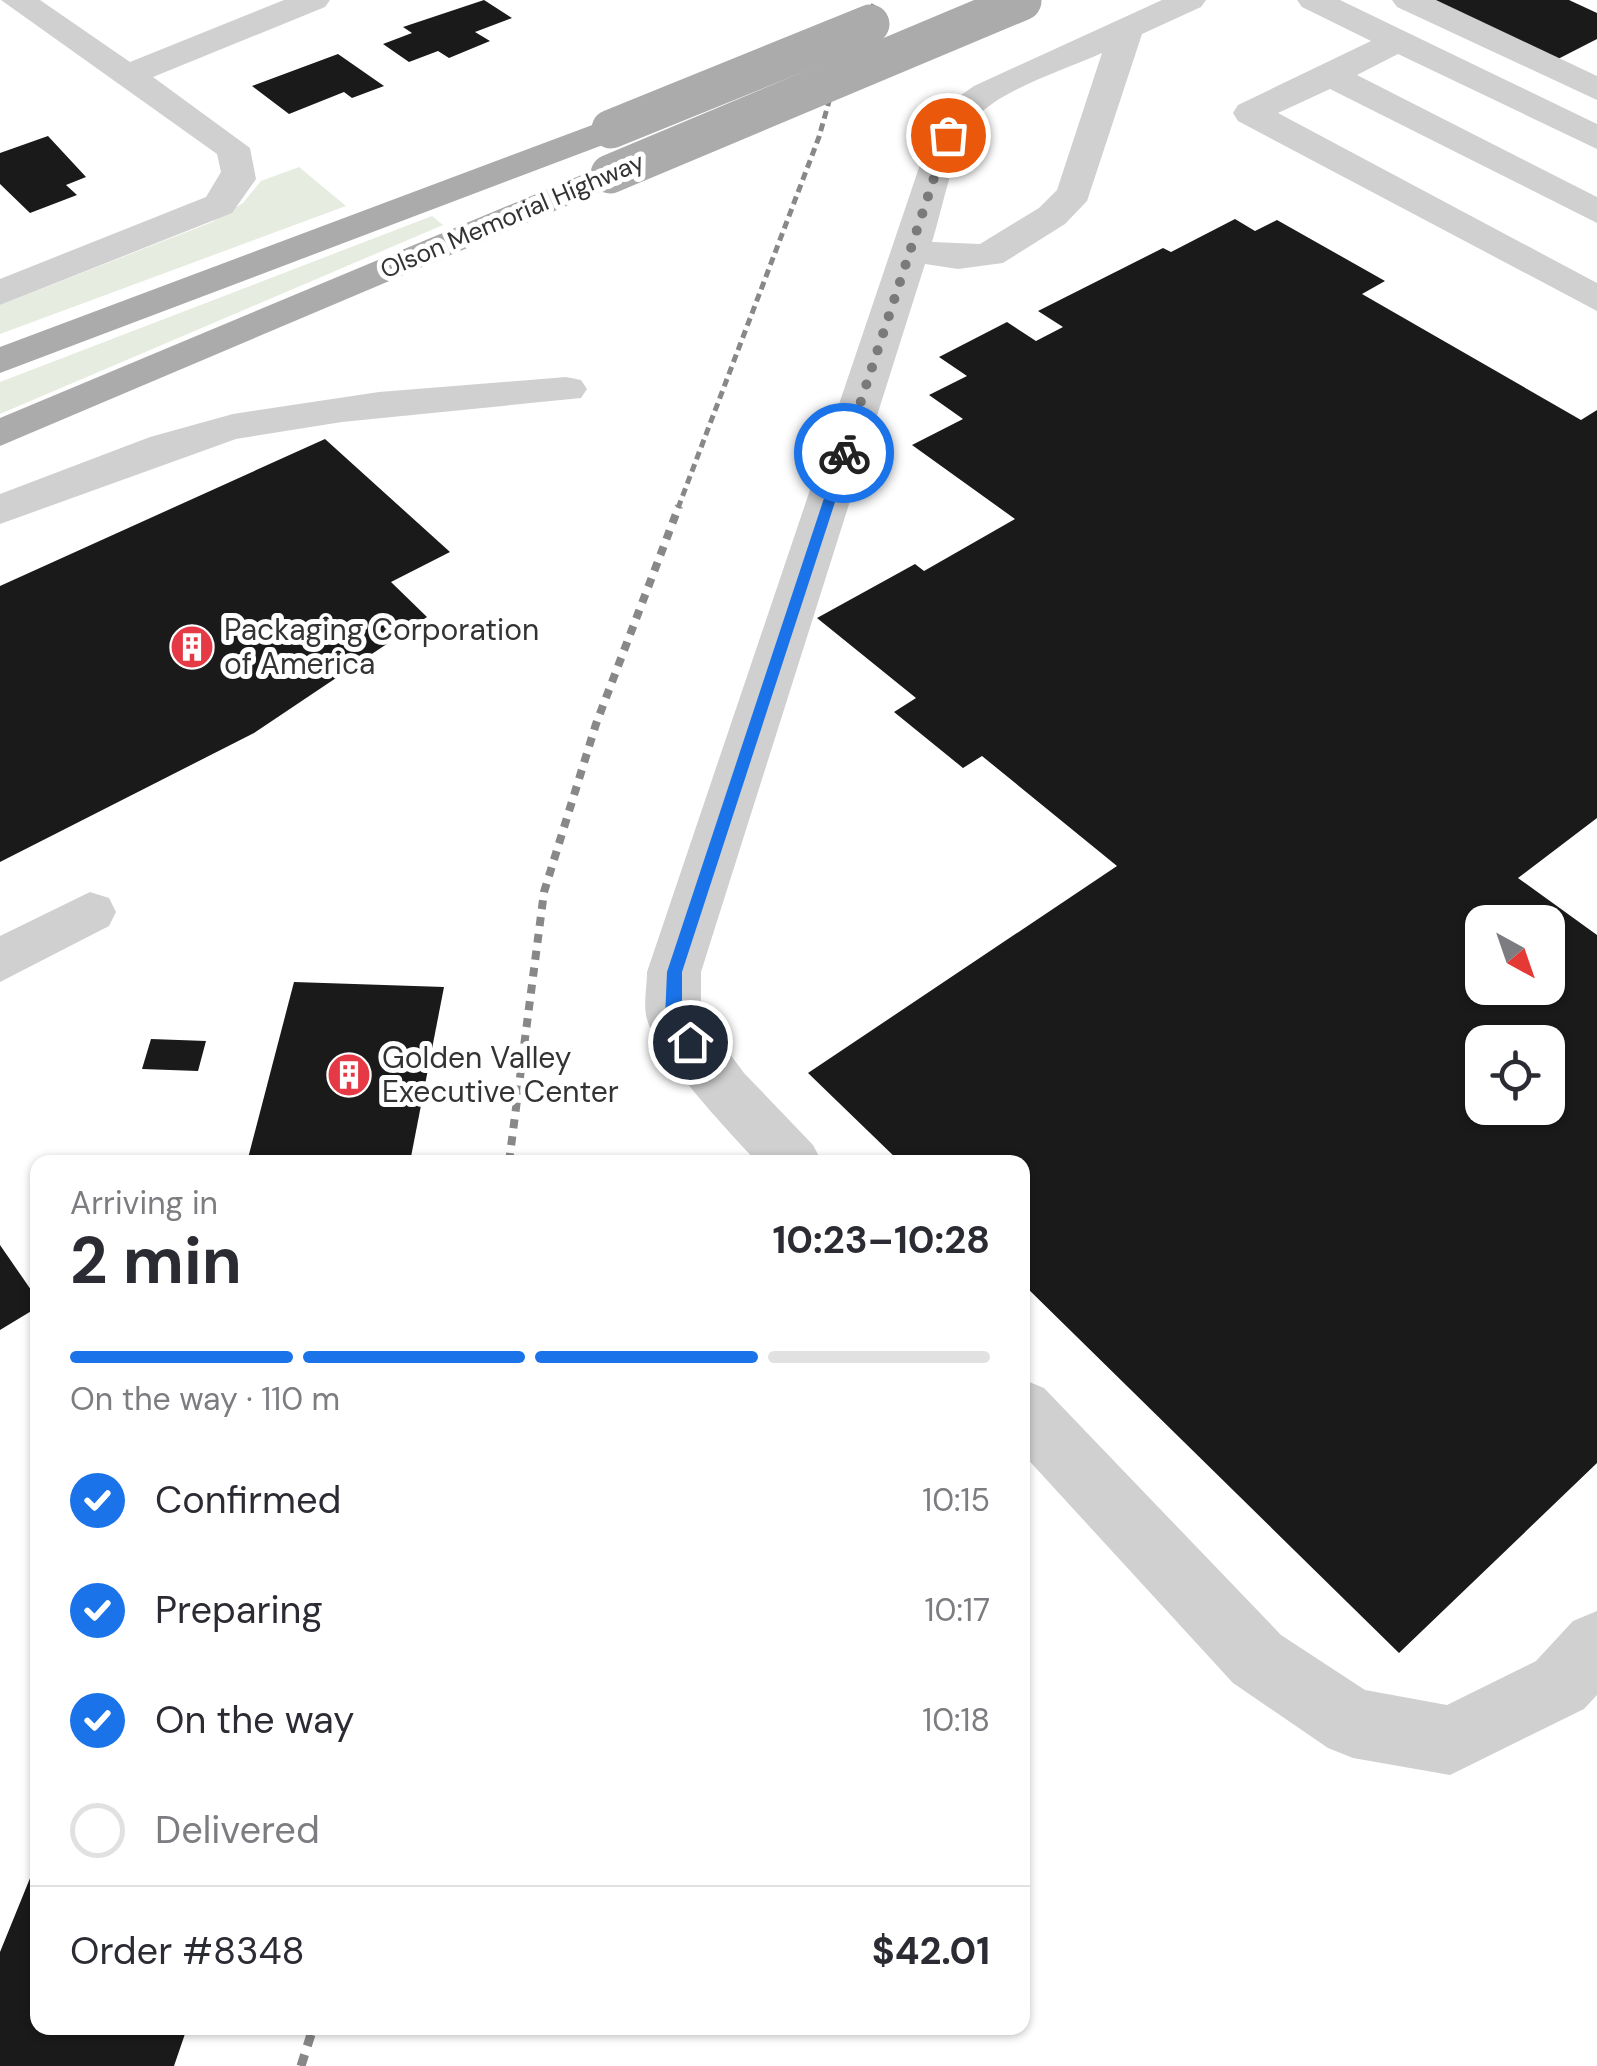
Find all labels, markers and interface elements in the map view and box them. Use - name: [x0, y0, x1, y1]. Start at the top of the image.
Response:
- pin: [906, 93, 991, 178]
- icon: bag: [921, 108, 976, 163]
- street label: Olson Memorial Highway: [375, 145, 649, 286]
- courier: [794, 403, 894, 503]
- icon: bike: [817, 426, 872, 481]
- place label: Packaging Corporation of America: [224, 610, 539, 683]
- building icon: Packaging Corporation of America: [169, 624, 215, 670]
- north arrow: [1465, 905, 1565, 1005]
- map controls: [1465, 905, 1565, 1125]
- pin: [648, 1000, 733, 1085]
- icon: home: [663, 1015, 718, 1070]
- button: locate: [1465, 1025, 1565, 1125]
- place label: Golden Valley Executive Center: [382, 1038, 619, 1111]
- building icon: Golden Valley Executive Center: [326, 1052, 372, 1098]
- text: Arriving in: [70, 1182, 218, 1224]
- text: 10:23–10:28: [773, 1215, 990, 1265]
- text: 2 min: [70, 1219, 242, 1303]
- text: On the way · 110 m: [70, 1378, 340, 1420]
- icon: check: [70, 1473, 125, 1528]
- text: Confirmed: [155, 1475, 341, 1525]
- text: 10:15: [922, 1479, 990, 1521]
- icon: check: [70, 1583, 125, 1638]
- text: Preparing: [155, 1585, 323, 1635]
- text: 10:17: [925, 1589, 990, 1631]
- icon: check: [70, 1693, 125, 1748]
- text: On the way: [155, 1695, 354, 1745]
- text: 10:18: [922, 1699, 990, 1741]
- text: Delivered: [155, 1805, 320, 1855]
- text: Order #8348: [70, 1926, 305, 1976]
- text: $42.01: [872, 1926, 990, 1976]

